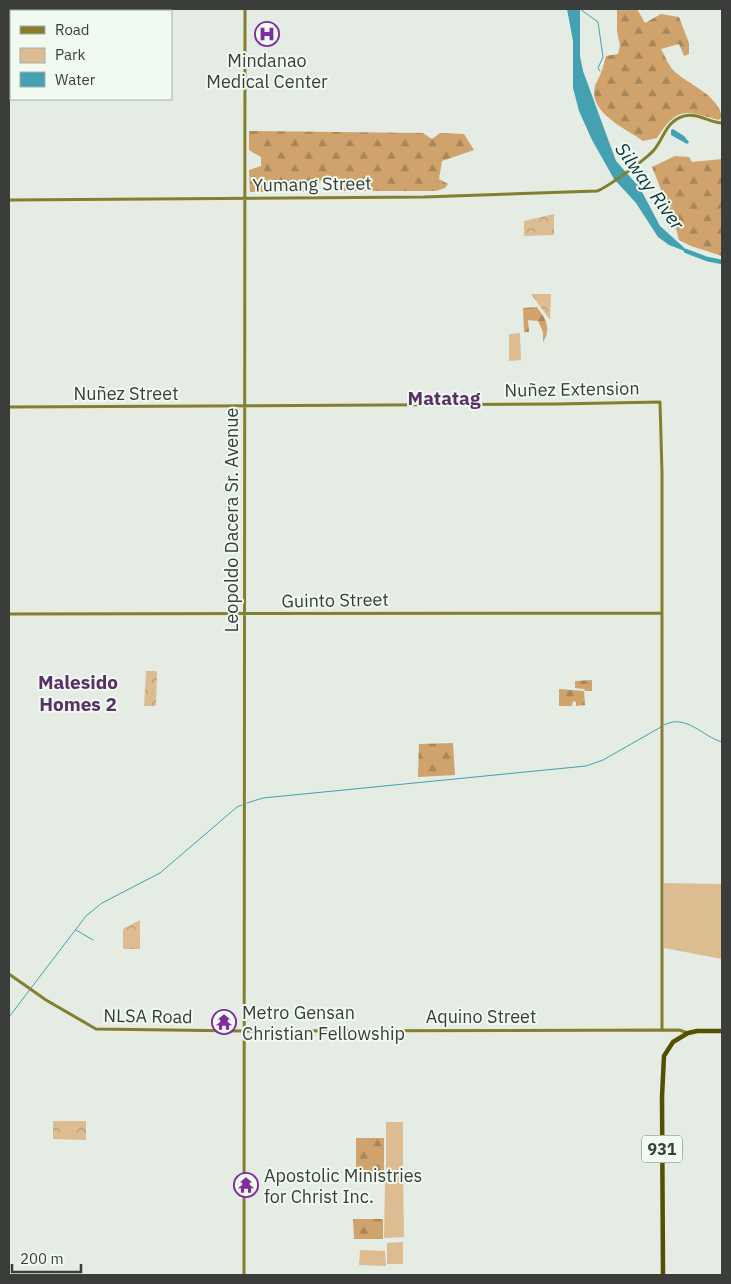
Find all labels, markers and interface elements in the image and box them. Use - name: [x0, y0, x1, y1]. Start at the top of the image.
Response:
- legend: [10, 10, 172, 100]
- text: Road: [55, 20, 90, 39]
- hospital icon: Mindanao Medical Center: [254, 21, 280, 47]
- text: Park: [55, 45, 85, 64]
- place label: Mindanao Medical Center: [206, 49, 328, 93]
- text: Water: [55, 70, 96, 89]
- water label: Silway River: [610, 138, 690, 235]
- street label: Yumang Street: [252, 171, 372, 197]
- street label: Nuñez Extension: [504, 376, 640, 402]
- street label: Nuñez Street: [74, 382, 178, 405]
- district label: Matatag: [408, 386, 481, 410]
- street label: Leopoldo Dacera Sr. Avenue: [220, 408, 243, 632]
- street label: Guinto Street: [281, 588, 389, 612]
- district label: Malesido Homes 2: [38, 670, 118, 716]
- place label: Metro Gensan Christian Fellowship: [242, 1001, 405, 1045]
- street label: NLSA Road: [103, 1004, 193, 1028]
- street label: Aquino Street: [426, 1005, 536, 1028]
- temple icon: Metro Gensan Christian Fellowship: [211, 1009, 237, 1035]
- road number: 931: [642, 1136, 682, 1162]
- place label: Apostolic Ministries for Christ Inc.: [264, 1164, 422, 1208]
- temple icon: Apostolic Ministries for Christ Inc.: [233, 1172, 259, 1198]
- scale bar: [12, 1242, 81, 1274]
- text: 200 m: [20, 1249, 64, 1268]

